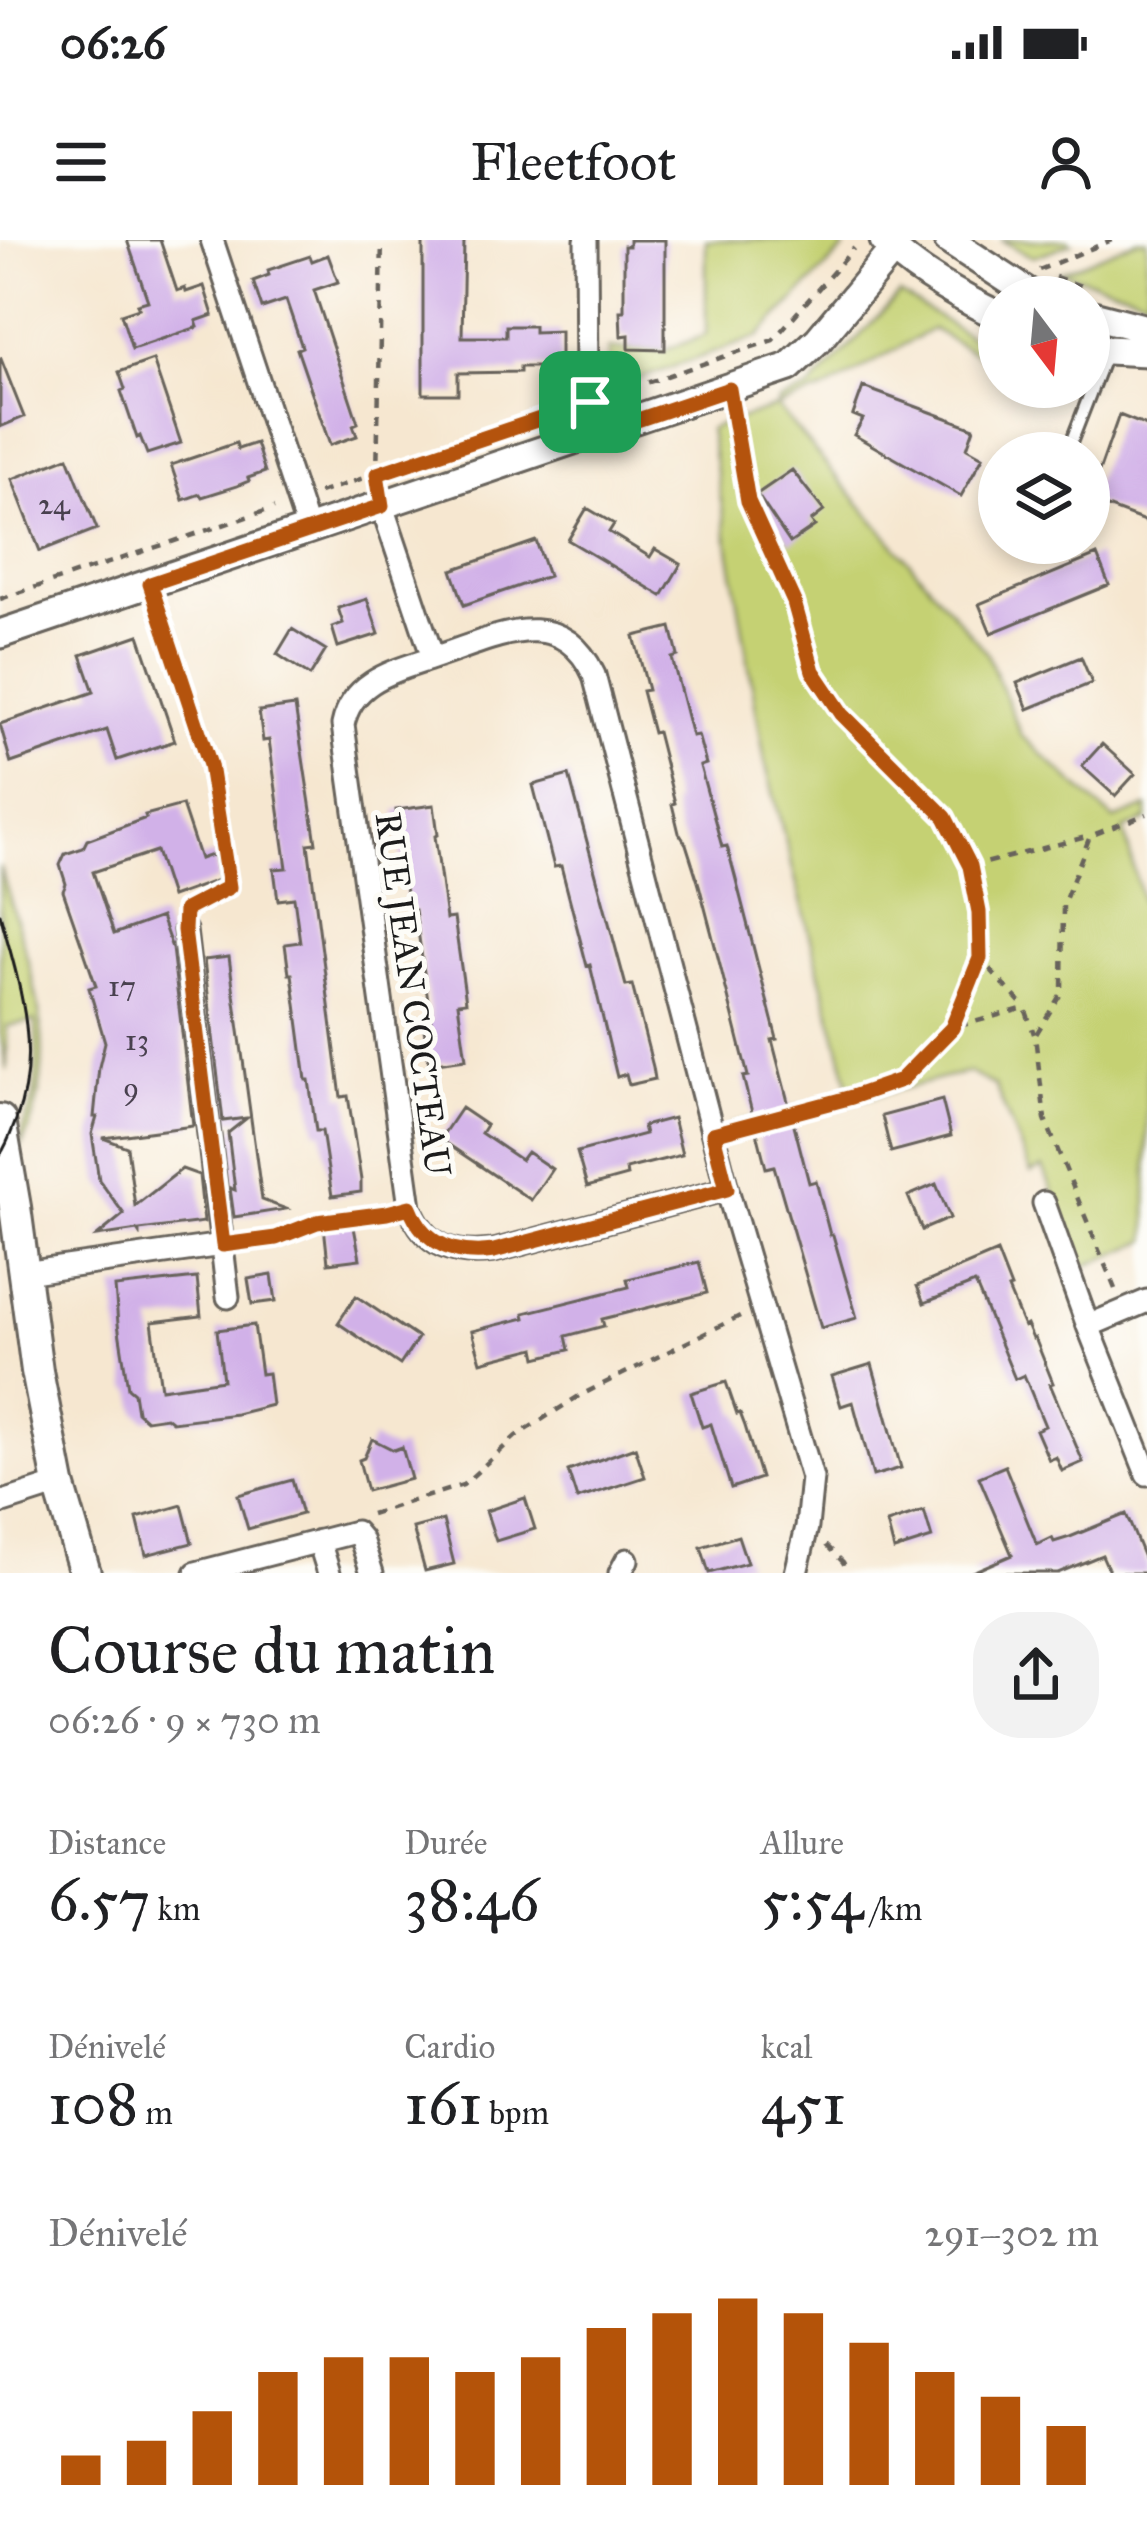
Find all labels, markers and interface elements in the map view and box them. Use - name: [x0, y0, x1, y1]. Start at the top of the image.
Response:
- text: 06:26: [60, 15, 166, 70]
- icon: menu: [48, 129, 114, 195]
- text: Fleetfoot: [471, 129, 676, 195]
- icon: person: [1033, 129, 1099, 195]
- north arrow: [978, 276, 1110, 408]
- map controls: [978, 276, 1110, 564]
- pin: [539, 351, 641, 453]
- icon: arrive: [557, 369, 623, 435]
- button: layers: [978, 432, 1110, 564]
- house number: 24: [38, 486, 71, 522]
- street label: RUE JEAN COCTEAU: [366, 809, 460, 1180]
- house number: 17: [108, 968, 136, 1004]
- house number: 13: [125, 1022, 149, 1058]
- house number: 9: [123, 1070, 139, 1107]
- text: Course du matin: [48, 1610, 496, 1691]
- button: share: [973, 1612, 1099, 1738]
- text: 06:26 · 9 × 730 m: [48, 1696, 321, 1744]
- text: Distance: [48, 1823, 166, 1863]
- text: Durée: [404, 1823, 488, 1863]
- text: Allure: [761, 1823, 844, 1863]
- text: 6.57: [48, 1863, 150, 1936]
- text: 38:46: [404, 1863, 540, 1936]
- text: 5:54: [761, 1863, 863, 1936]
- text: km: [150, 1889, 200, 1929]
- text: /km: [863, 1889, 922, 1929]
- text: Dénivelé: [48, 2027, 166, 2067]
- text: Cardio: [404, 2027, 495, 2067]
- text: kcal: [761, 2027, 813, 2067]
- text: 108: [48, 2067, 138, 2140]
- text: 161: [404, 2067, 482, 2140]
- text: 451: [761, 2067, 846, 2140]
- text: m: [138, 2093, 173, 2133]
- text: bpm: [482, 2093, 549, 2133]
- text: Dénivelé: [48, 2209, 188, 2257]
- text: 291–302 m: [925, 2209, 1099, 2257]

